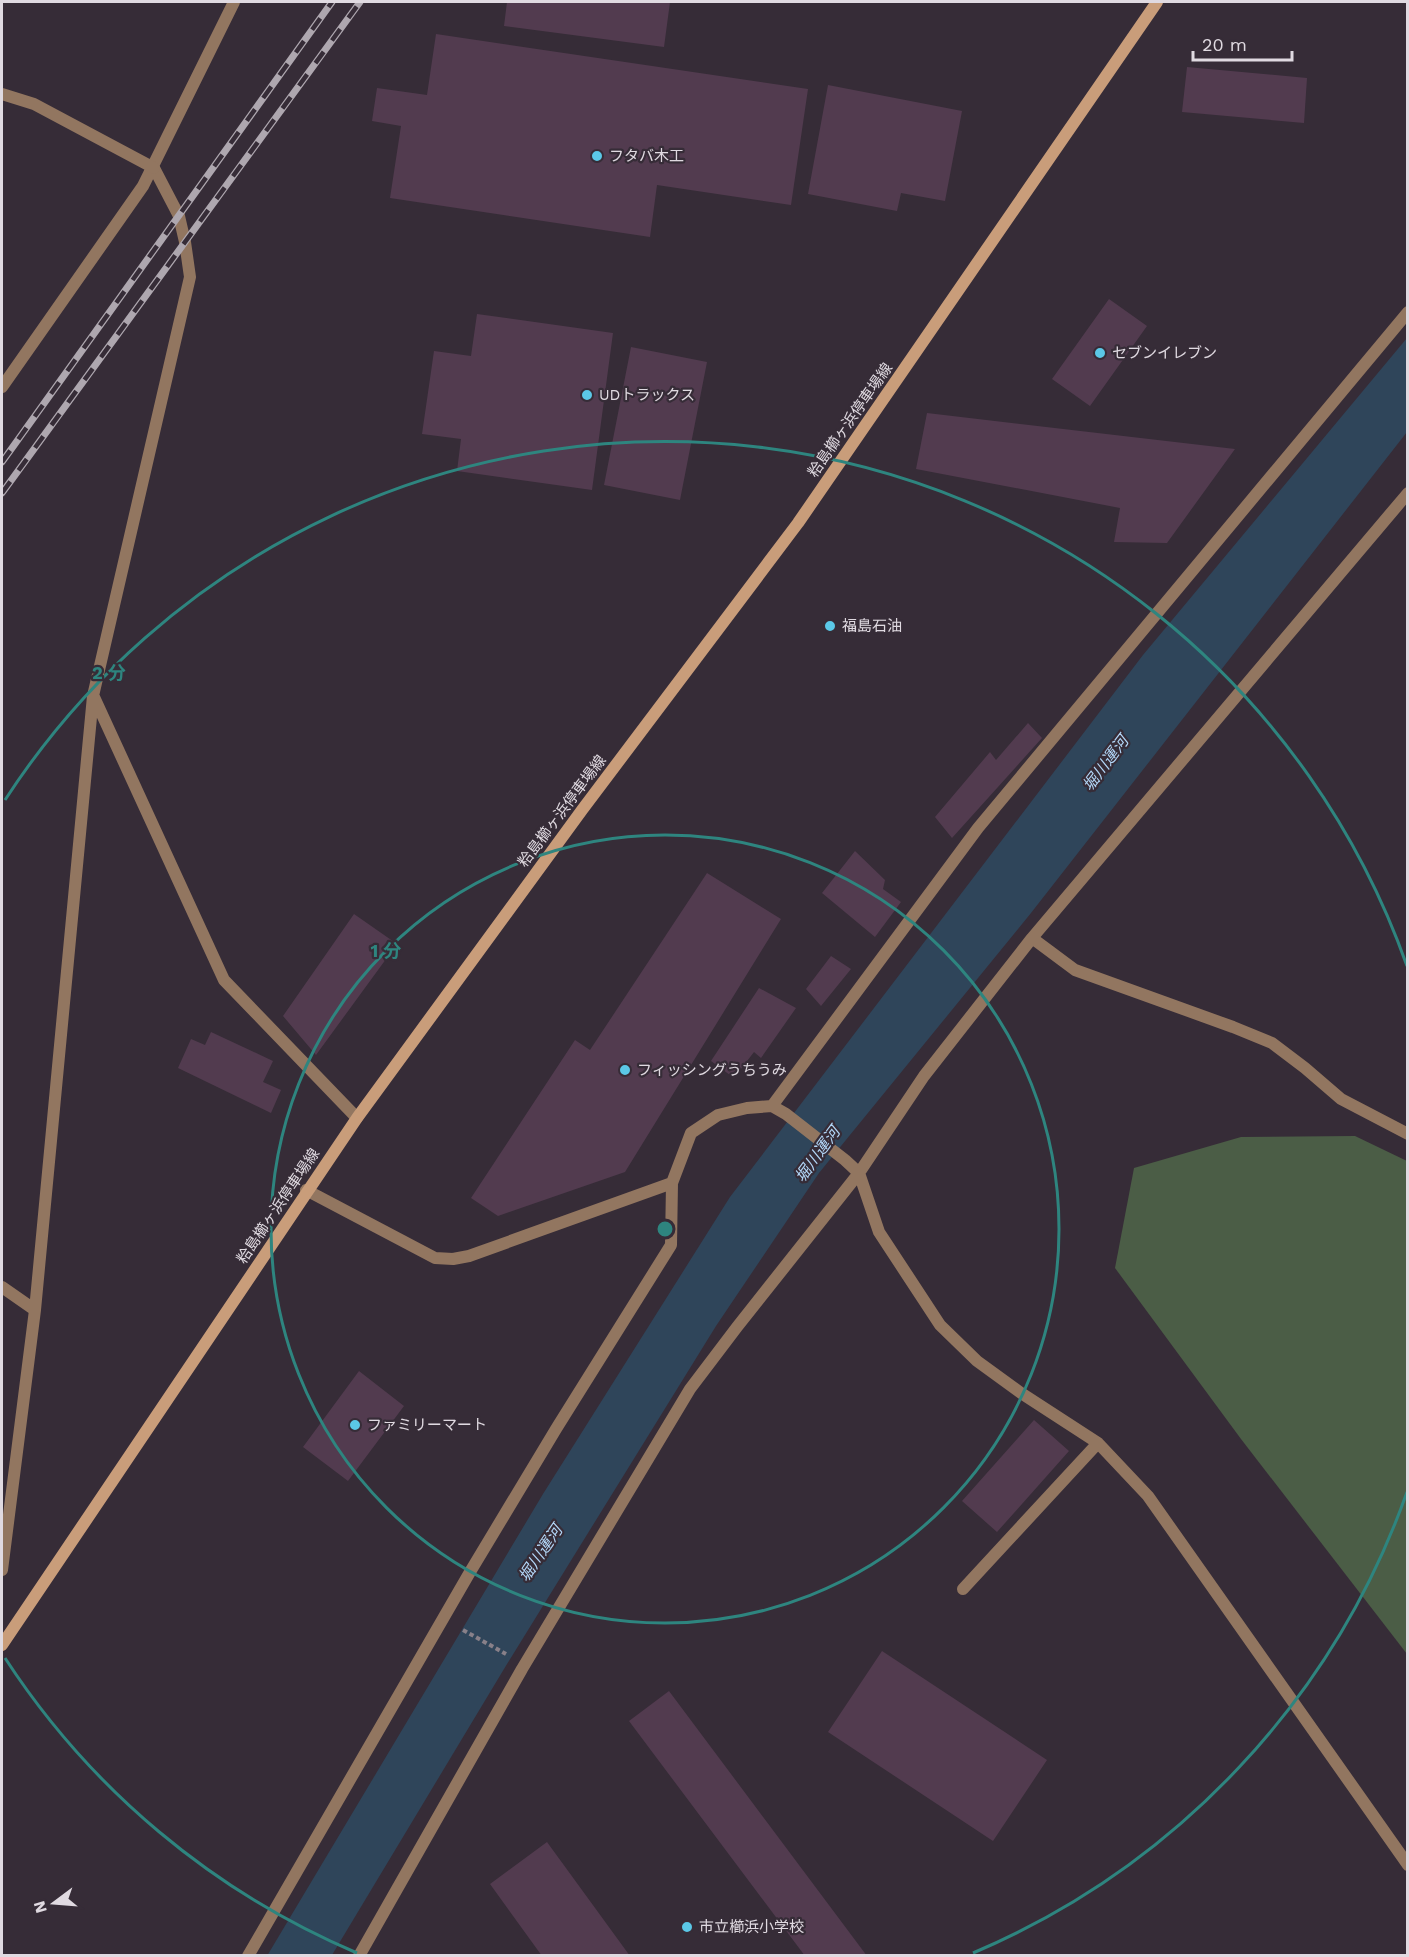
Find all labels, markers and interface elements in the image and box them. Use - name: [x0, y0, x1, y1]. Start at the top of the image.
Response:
- scale bar: [1193, 24, 1292, 62]
- text: 20 m: [1202, 34, 1247, 55]
- place label: フタバ木工: [609, 147, 684, 165]
- marker: フタバ木工: [590, 149, 604, 163]
- place label: セブンイレブン: [1112, 344, 1217, 362]
- marker: セブンイレブン: [1093, 346, 1107, 360]
- street label: 粭島櫛ヶ浜停車場線: [804, 360, 896, 480]
- place label: UDトラックス: [599, 386, 695, 404]
- marker: UDトラックス: [580, 388, 594, 402]
- place label: 福島石油: [842, 617, 902, 635]
- marker: 福島石油: [823, 619, 837, 633]
- text: 2 分: [92, 662, 126, 683]
- water label: 堀川運河: [1079, 730, 1134, 795]
- street label: 粭島櫛ヶ浜停車場線: [514, 752, 610, 870]
- text: 1 分: [371, 940, 401, 961]
- place label: フィッシングうちうみ: [637, 1061, 787, 1079]
- marker: フィッシングうちうみ: [618, 1063, 632, 1077]
- water label: 堀川運河: [791, 1120, 846, 1186]
- street label: 粭島櫛ヶ浜停車場線: [233, 1145, 323, 1267]
- centre of rings: [655, 1219, 675, 1239]
- place label: ファミリーマート: [367, 1416, 487, 1434]
- marker: ファミリーマート: [348, 1418, 362, 1432]
- water label: 堀川運河: [515, 1519, 568, 1585]
- north arrow: [24, 1873, 84, 1933]
- text: N: [29, 1899, 51, 1915]
- place label: 市立櫛浜小学校: [699, 1918, 804, 1936]
- marker: 市立櫛浜小学校: [680, 1920, 694, 1934]

